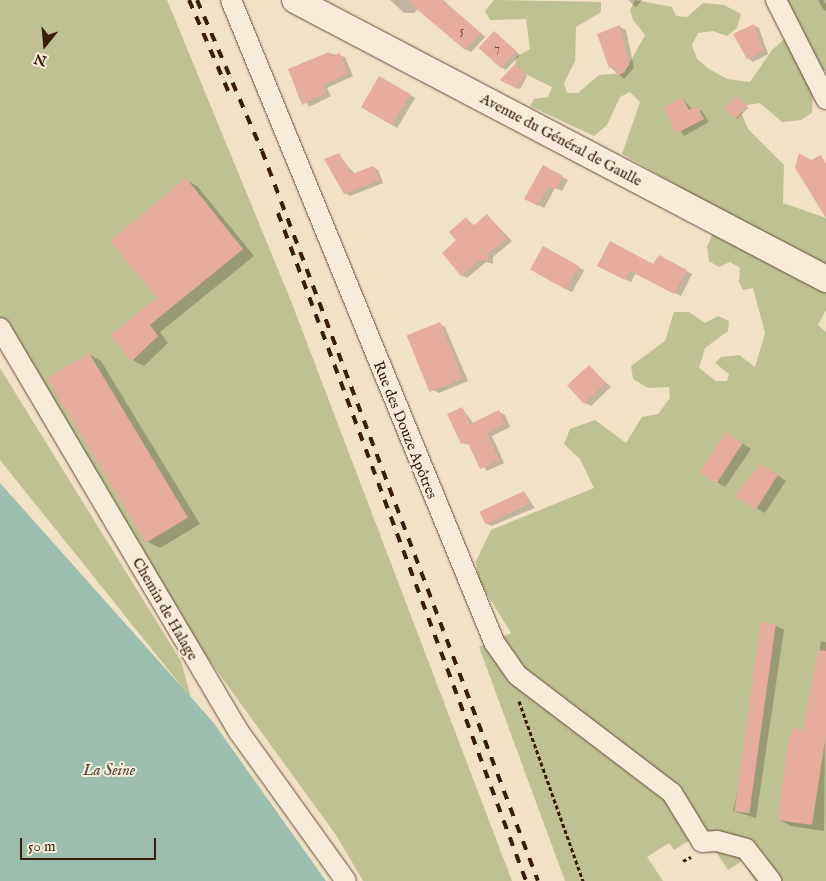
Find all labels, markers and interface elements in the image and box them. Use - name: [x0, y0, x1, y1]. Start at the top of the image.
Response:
- north arrow: [20, 20, 70, 70]
- house number: 5: [460, 24, 464, 38]
- house number: 7: [494, 42, 500, 56]
- text: N: [32, 49, 49, 70]
- street label: Avenue du Général de Gaulle: [477, 90, 645, 190]
- street label: Rue des Douze Apôtres: [369, 359, 441, 501]
- street label: Chemin de Halage: [128, 554, 202, 664]
- water label: La Seine: [83, 761, 135, 781]
- scale bar: [22, 828, 159, 860]
- text: 50 m: [28, 837, 56, 856]

